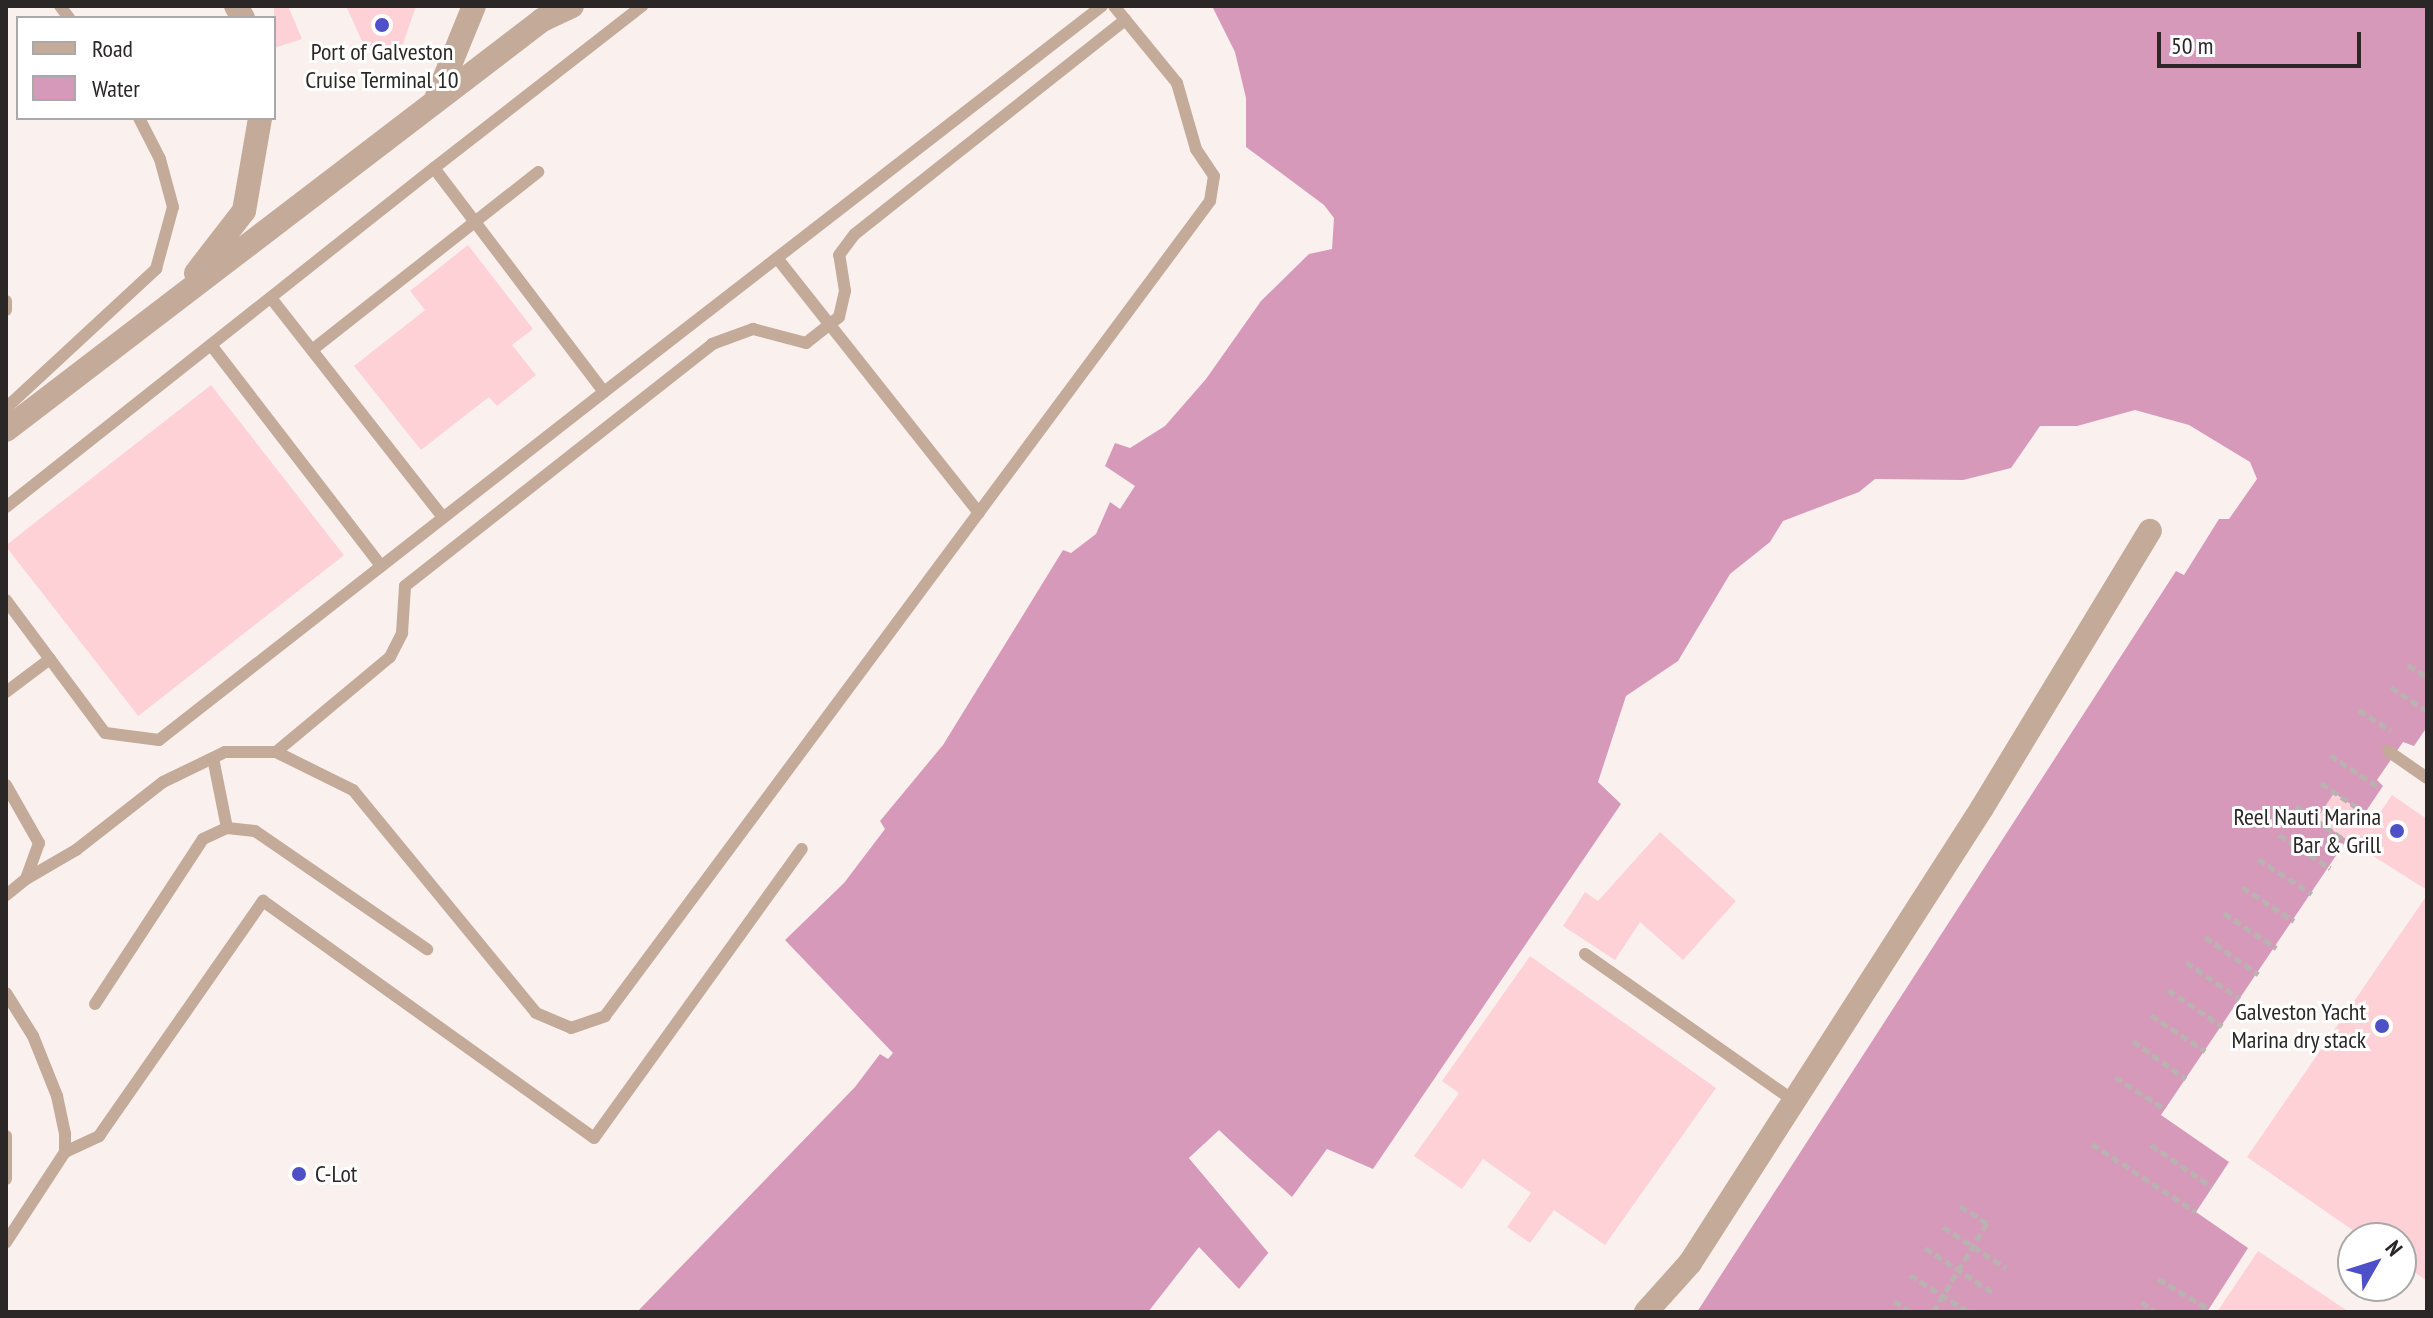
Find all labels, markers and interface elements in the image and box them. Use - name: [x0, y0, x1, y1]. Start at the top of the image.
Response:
- legend: [16, 16, 276, 120]
- marker: Port of Galveston Cruise Terminal 10: [373, 16, 391, 34]
- scale bar: [2161, 16, 2365, 66]
- text: 50 m: [2171, 30, 2213, 61]
- text: Road: [92, 33, 133, 64]
- place label: Port of Galveston Cruise Terminal 10: [305, 38, 459, 94]
- text: Water: [92, 73, 140, 104]
- place label: Reel Nauti Marina Bar & Grill: [2233, 803, 2381, 859]
- marker: Reel Nauti Marina Bar & Grill: [2388, 822, 2406, 840]
- place label: Galveston Yacht Marina dry stack: [2231, 998, 2366, 1054]
- marker: Galveston Yacht Marina dry stack: [2373, 1017, 2391, 1035]
- place label: C-Lot: [315, 1160, 357, 1188]
- marker: C-Lot: [290, 1165, 308, 1183]
- north arrow: [2337, 1222, 2417, 1302]
- text: N: [2379, 1235, 2409, 1262]

